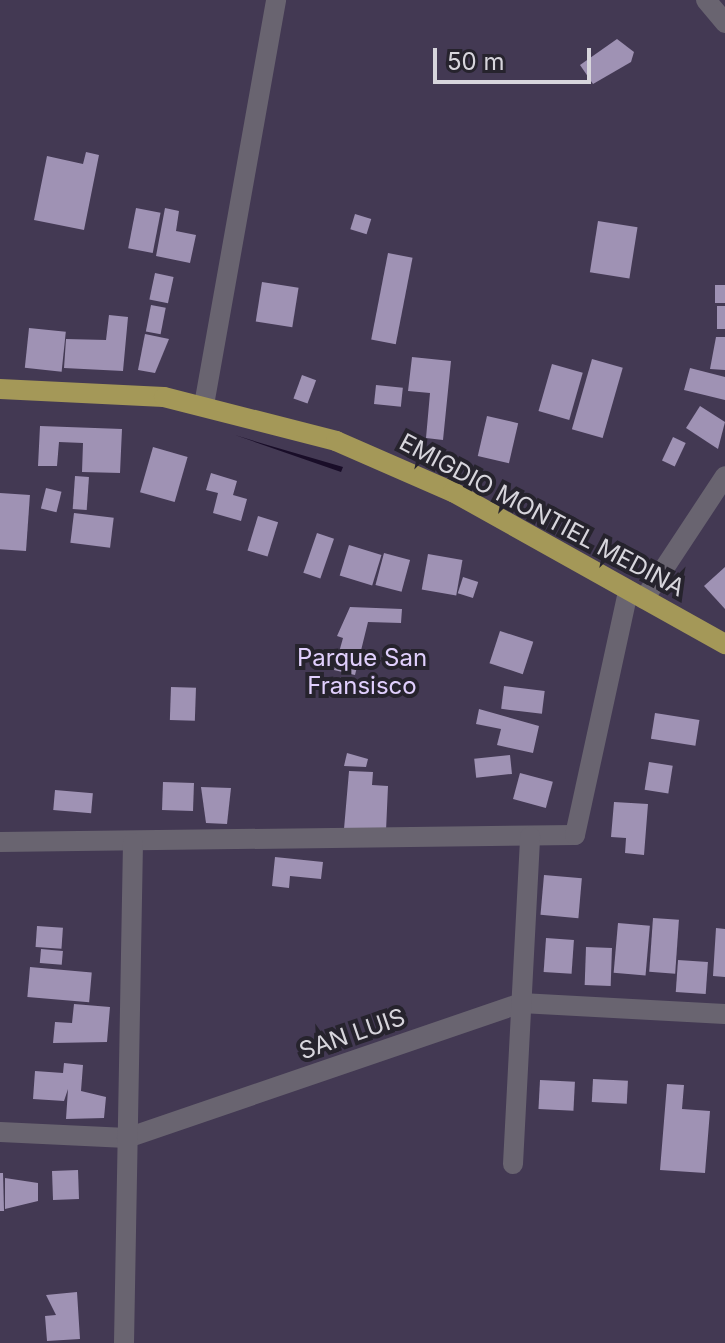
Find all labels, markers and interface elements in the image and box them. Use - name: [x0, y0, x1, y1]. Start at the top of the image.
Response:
- scale bar: [437, 32, 595, 82]
- text: 50 m: [447, 47, 505, 76]
- street label: EMIGDIO MONTIEL MEDINA: [395, 427, 689, 603]
- park label: Parque San Fransisco: [297, 644, 427, 700]
- street label: SAN LUIS: [295, 1002, 409, 1066]

